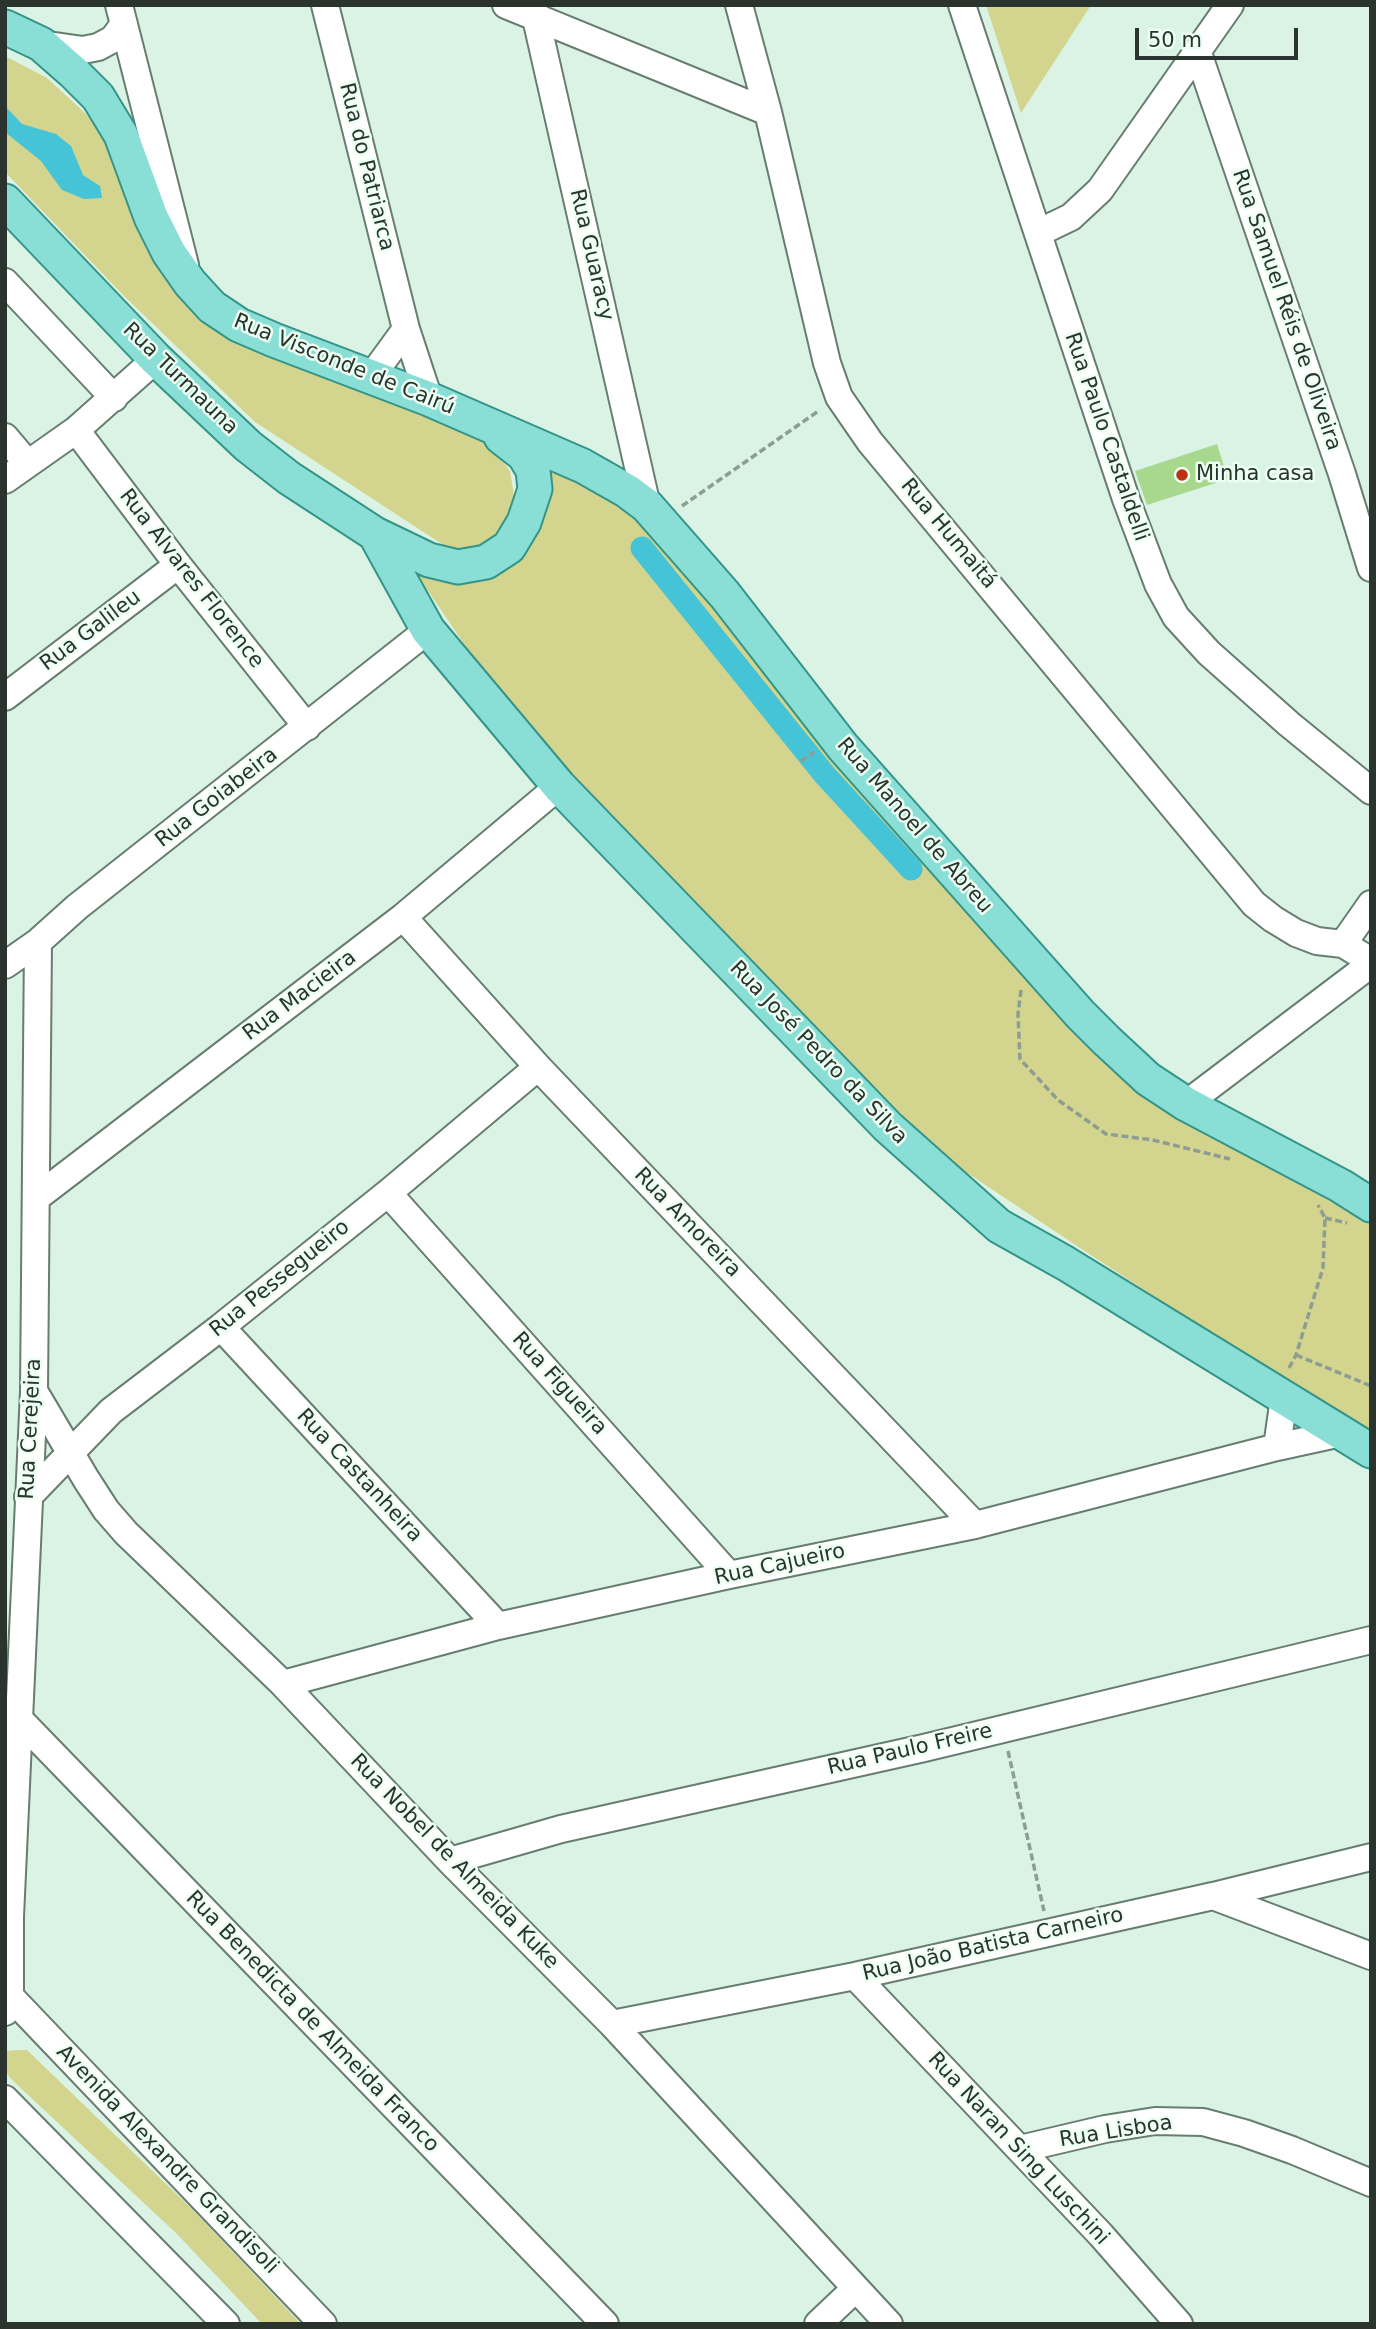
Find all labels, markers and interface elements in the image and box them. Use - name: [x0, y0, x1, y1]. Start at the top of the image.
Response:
- scale bar: [1138, 14, 1301, 58]
- text: 50 m: [1148, 28, 1202, 52]
- street label: Rua do Patriarca: [333, 80, 399, 254]
- street label: Rua Samuel Réis de Oliveira: [1226, 166, 1346, 454]
- street label: Rua Guaracy: [564, 187, 618, 323]
- street label: Rua Visconde de Cairú: [230, 309, 458, 421]
- street label: Rua Turmauna: [117, 318, 243, 440]
- street label: Rua Paulo Castaldelli: [1058, 329, 1154, 545]
- place label: Minha casa: [1196, 462, 1314, 488]
- marker: Minha casa: [1174, 467, 1190, 483]
- street label: Rua Humaitá: [895, 474, 1001, 594]
- street label: Rua Alvares Florence: [113, 484, 269, 674]
- street label: Rua Galileu: [36, 585, 146, 677]
- street label: Rua Manoel de Abreu: [831, 733, 997, 919]
- street label: Rua Goiabeira: [151, 743, 283, 853]
- street label: Rua Macieira: [238, 945, 362, 1047]
- street label: Rua José Pedro da Silva: [724, 956, 912, 1150]
- street label: Rua Amoreira: [628, 1163, 746, 1283]
- street label: Rua Pessegueiro: [205, 1215, 355, 1343]
- street label: Rua Figueira: [506, 1327, 612, 1441]
- street label: Rua Cerejeira: [15, 1358, 47, 1500]
- street label: Rua Castanheira: [291, 1404, 427, 1548]
- street label: Rua Cajueiro: [712, 1539, 848, 1591]
- street label: Rua Paulo Freire: [825, 1719, 995, 1781]
- street label: Rua Nobel de Almeida Kuke: [344, 1749, 564, 1975]
- street label: Rua Benedicta de Almeida Franco: [180, 1886, 444, 2158]
- street label: Rua João Batista Carneiro: [860, 1903, 1126, 1987]
- street label: Avenida Alexandre Grandisoli: [51, 2040, 283, 2280]
- street label: Rua Naran Sing Luschini: [922, 2047, 1114, 2251]
- street label: Rua Lisboa: [1058, 2111, 1174, 2153]

